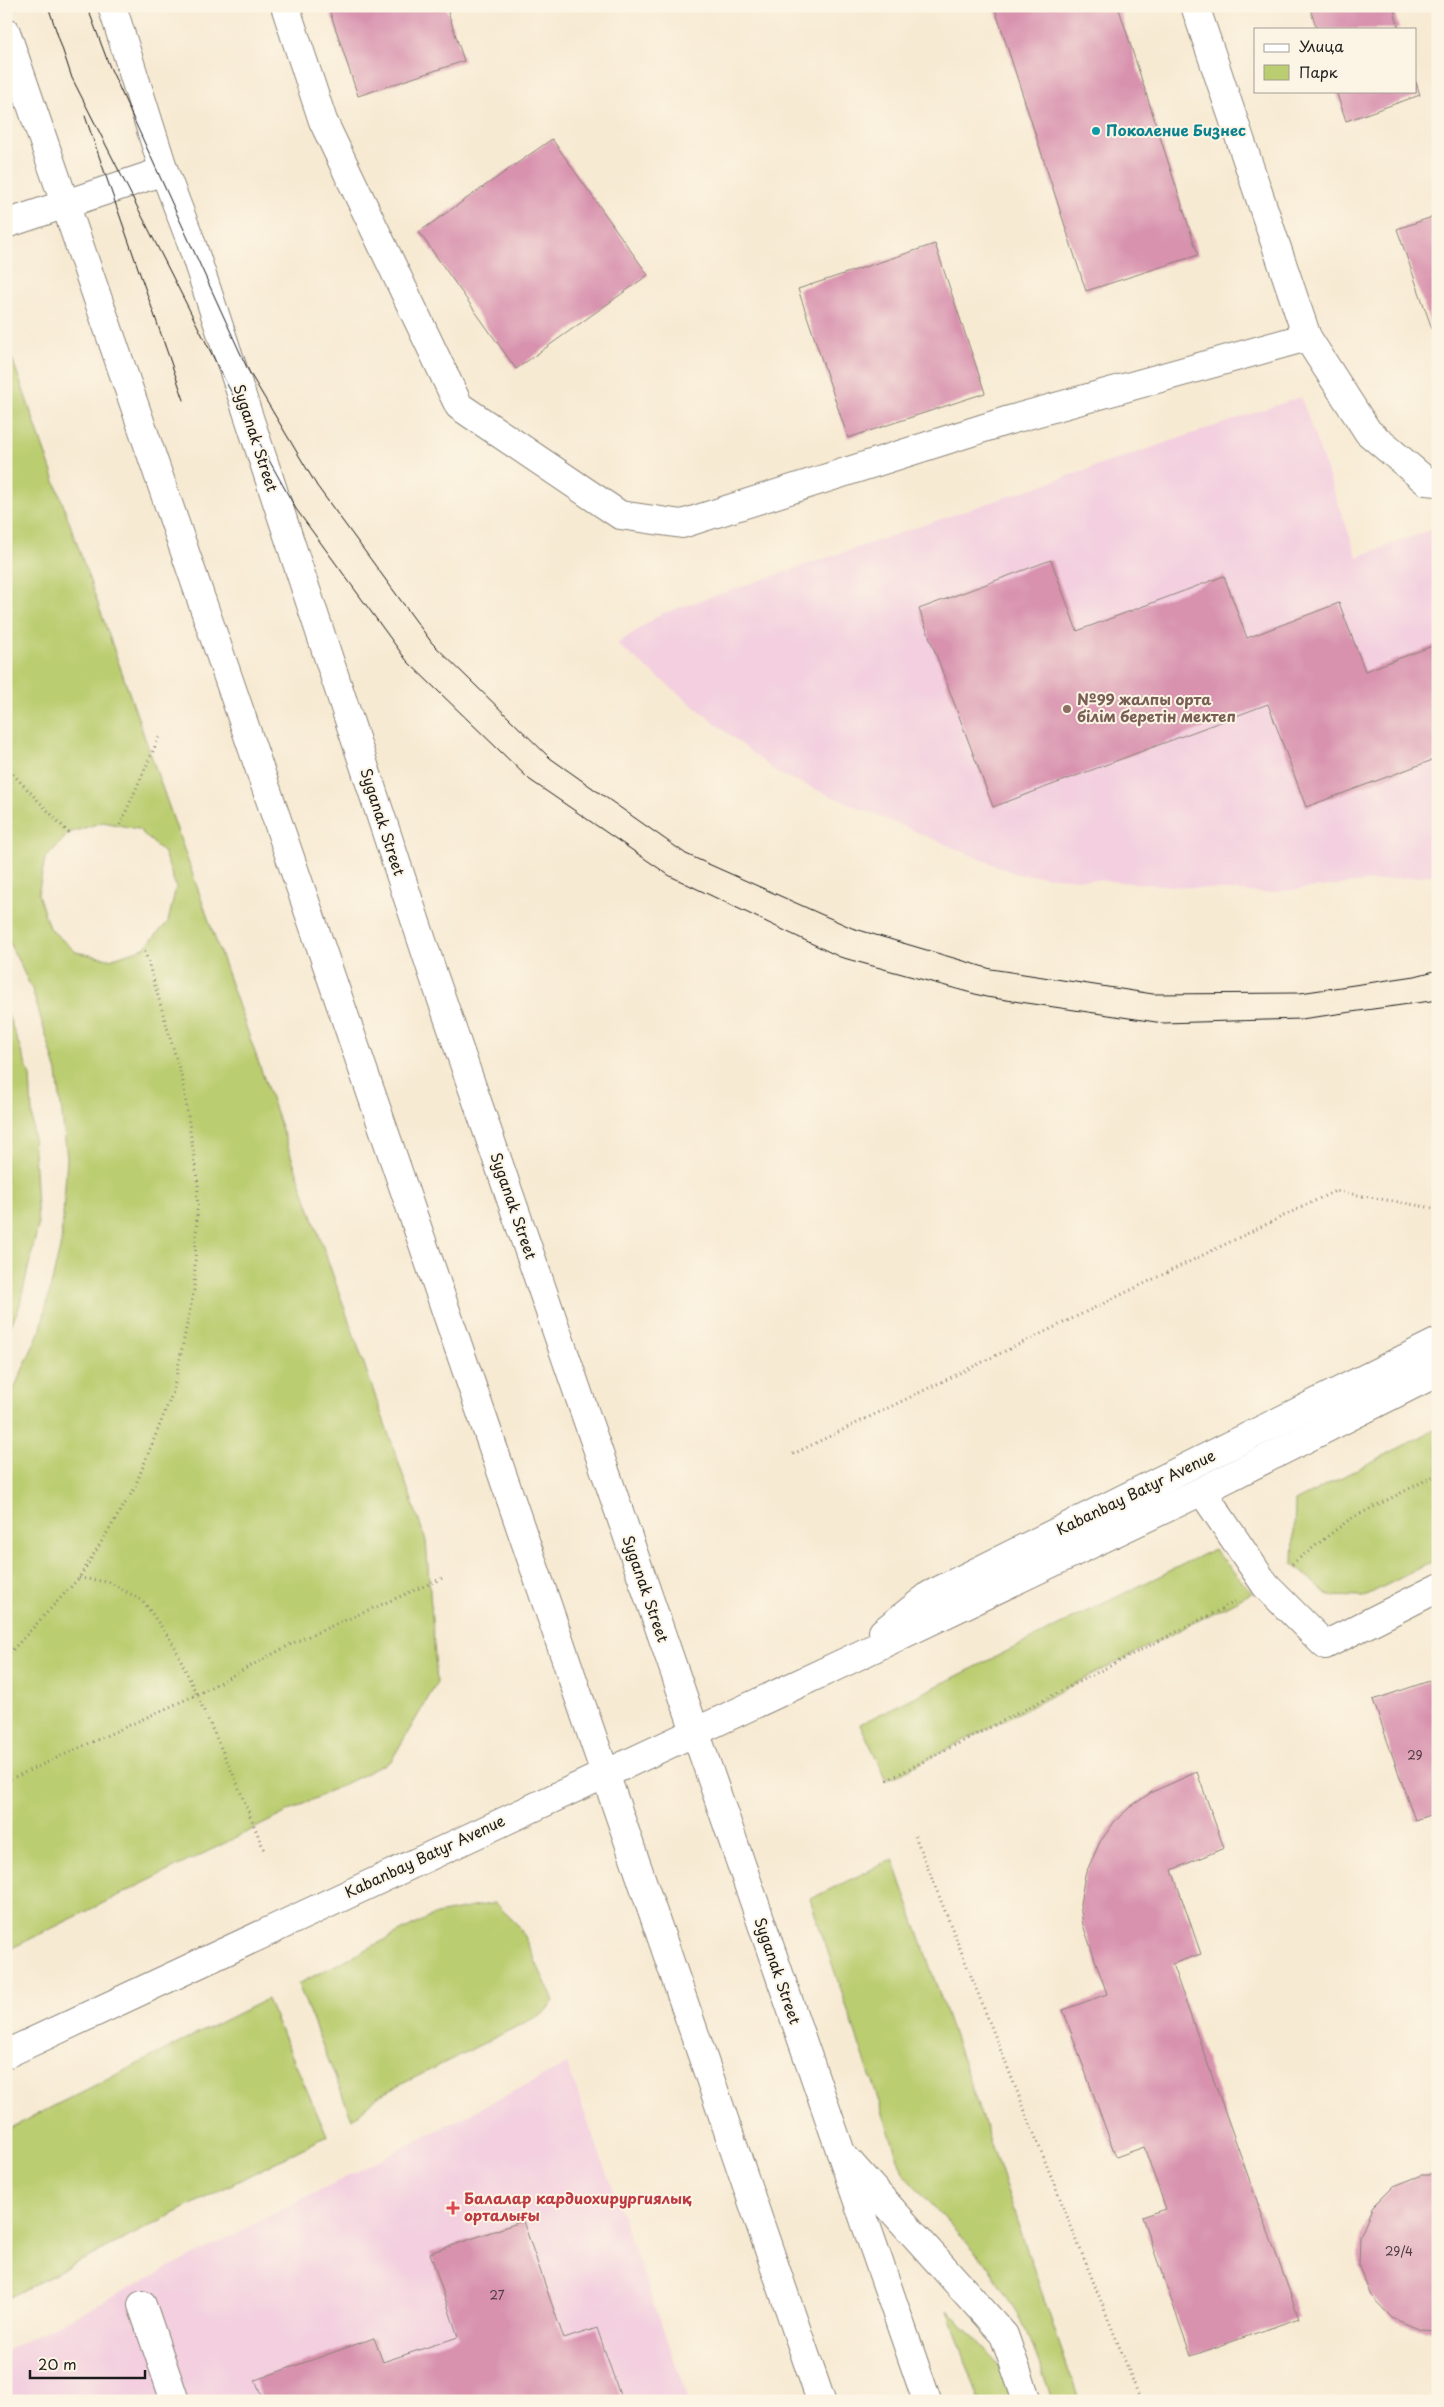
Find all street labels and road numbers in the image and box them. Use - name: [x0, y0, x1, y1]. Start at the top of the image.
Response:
- street label: Syganak Street: [228, 381, 285, 494]
- street label: Syganak Street: [355, 765, 412, 878]
- street label: Syganak Street: [485, 1149, 544, 1262]
- street label: Kabanbay Batyr Avenue: [1052, 1443, 1219, 1540]
- street label: Syganak Street: [617, 1532, 676, 1645]
- street label: Kabanbay Batyr Avenue: [340, 1808, 508, 1903]
- street label: Syganak Street: [749, 1914, 808, 2027]

